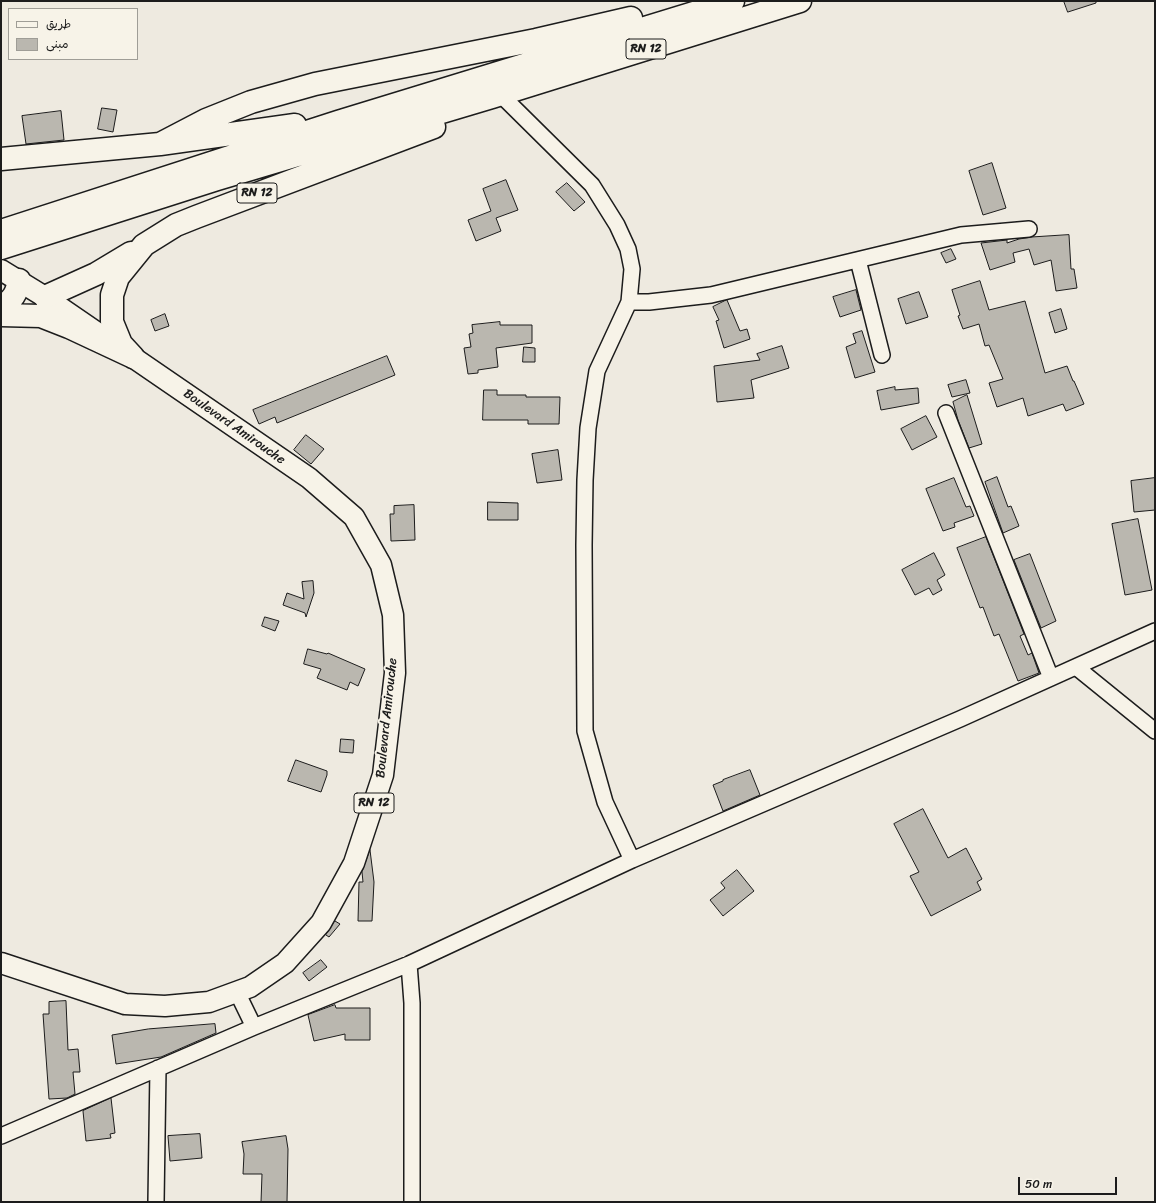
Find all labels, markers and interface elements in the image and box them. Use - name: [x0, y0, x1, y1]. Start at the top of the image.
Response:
- legend: [8, 8, 138, 60]
- text: طريق: [46, 13, 71, 35]
- text: مبنى: [46, 33, 69, 55]
- road number: RN 12: [626, 39, 666, 59]
- road number: RN 12: [237, 183, 277, 203]
- street label: Boulevard Amirouche: [180, 386, 288, 468]
- street label: Boulevard Amirouche: [373, 657, 401, 779]
- road number: RN 12: [354, 793, 394, 813]
- scale bar: [1020, 1169, 1119, 1195]
- text: 50 m: [1025, 1173, 1052, 1195]

